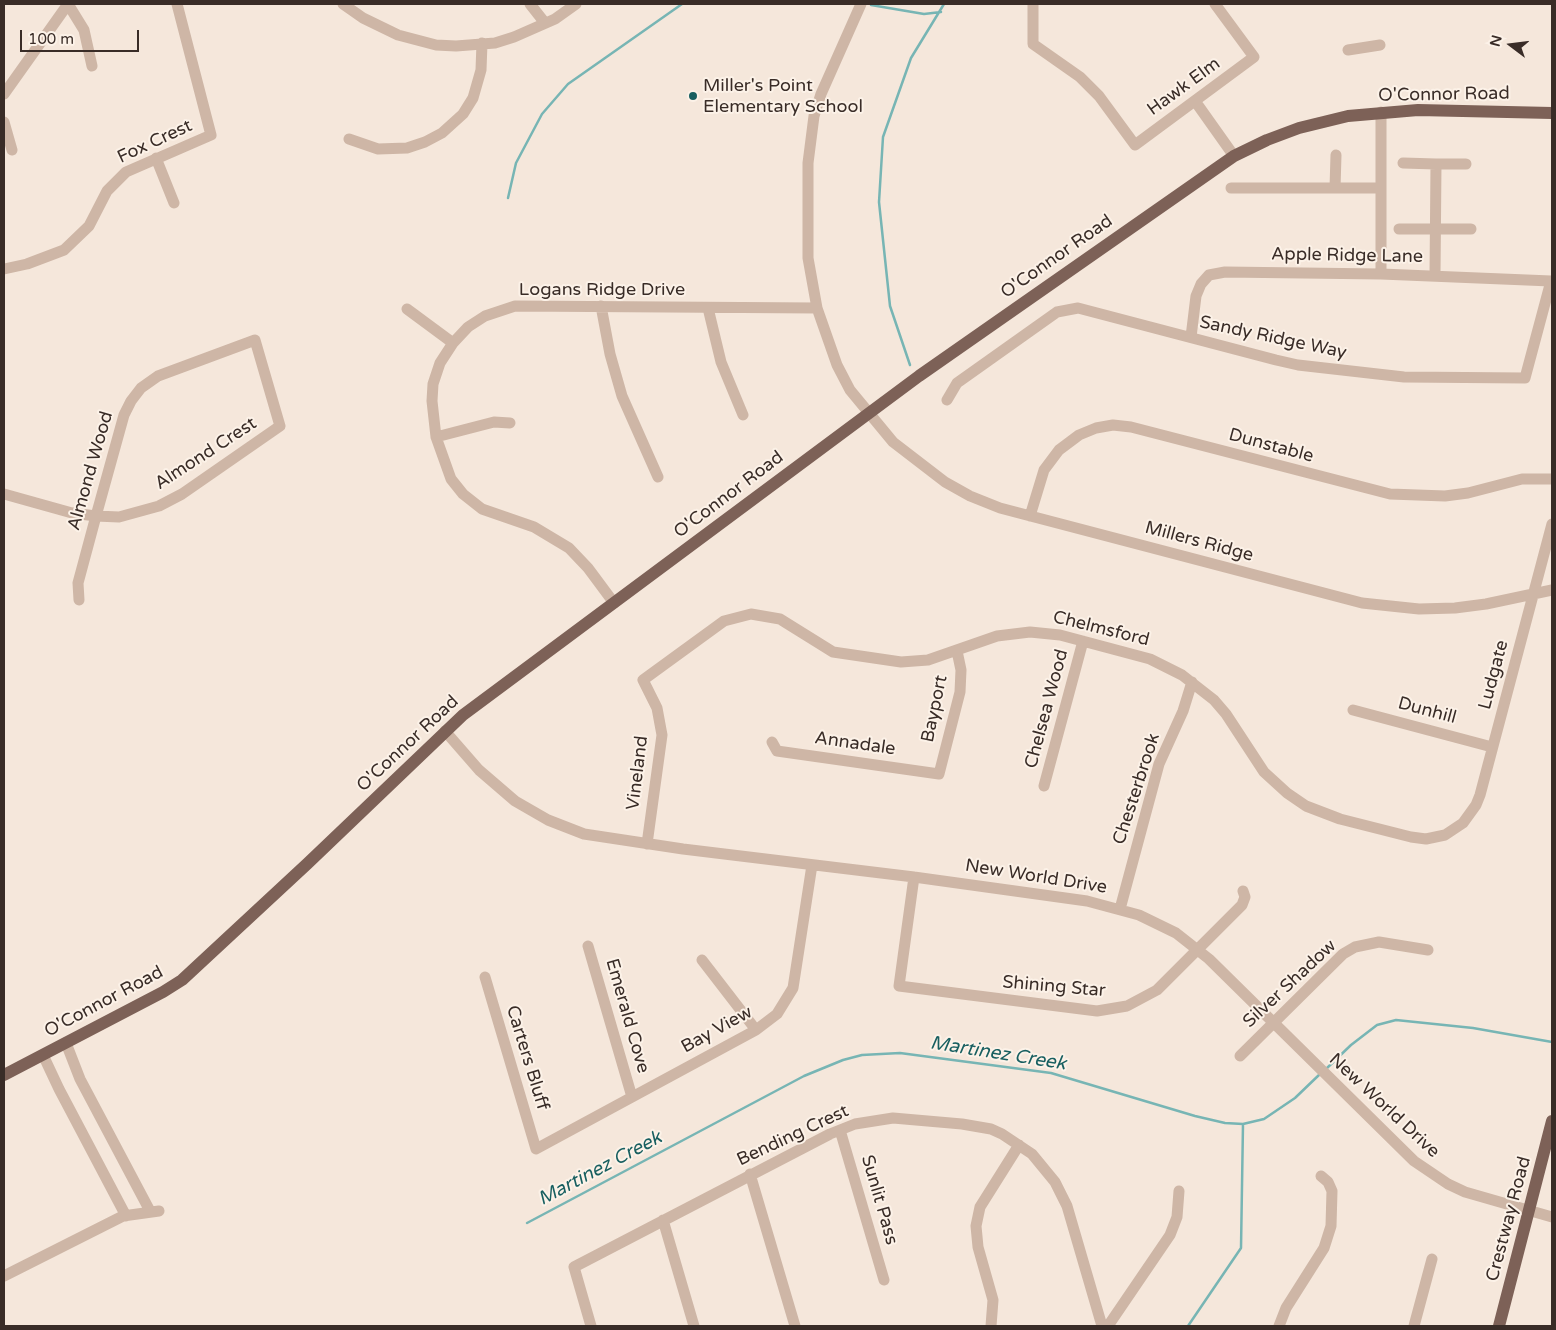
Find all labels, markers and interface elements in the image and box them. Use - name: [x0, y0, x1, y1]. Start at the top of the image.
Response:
- scale bar: [22, 20, 141, 52]
- north arrow: [1486, 20, 1536, 70]
- text: 100 m: [28, 30, 74, 48]
- text: N: [1486, 33, 1506, 49]
- street label: Hawk Elm: [1143, 53, 1225, 121]
- place label: Miller's Point Elementary School: [703, 75, 863, 118]
- street label: O'Connor Road: [1378, 83, 1510, 107]
- marker: Miller's Point Elementary School: [687, 90, 699, 102]
- street label: Fox Crest: [114, 115, 196, 169]
- street label: O'Connor Road: [997, 210, 1117, 304]
- street label: Apple Ridge Lane: [1271, 244, 1423, 268]
- street label: Logans Ridge Drive: [519, 279, 685, 301]
- street label: Sandy Ridge Way: [1197, 312, 1349, 364]
- street label: Almond Wood: [64, 409, 118, 533]
- street label: Almond Crest: [151, 413, 261, 495]
- street label: Dunstable: [1226, 424, 1316, 468]
- street label: O'Connor Road: [670, 447, 788, 543]
- street label: Millers Ridge: [1142, 517, 1256, 567]
- street label: Chelmsford: [1051, 607, 1151, 651]
- street label: Ludgate: [1474, 638, 1514, 712]
- street label: Chelsea Wood: [1021, 647, 1073, 771]
- street label: Bayport: [917, 673, 953, 745]
- street label: O'Connor Road: [353, 691, 463, 797]
- street label: Dunhill: [1395, 693, 1459, 729]
- street label: Annadale: [813, 728, 897, 760]
- street label: Chesterbrook: [1109, 731, 1165, 847]
- street label: Vineland: [623, 735, 653, 811]
- street label: New World Drive: [964, 855, 1108, 899]
- street label: Silver Shadow: [1239, 935, 1341, 1033]
- street label: Emerald Cove: [600, 956, 654, 1076]
- street label: O'Connor Road: [41, 962, 167, 1042]
- street label: Shining Star: [1002, 972, 1106, 1002]
- street label: Bay View: [678, 1002, 756, 1058]
- street label: Carters Bluff: [501, 1003, 553, 1113]
- water label: Martinez Creek: [929, 1032, 1067, 1076]
- street label: New World Drive: [1324, 1049, 1444, 1163]
- street label: Bending Crest: [734, 1101, 852, 1171]
- water label: Martinez Creek: [534, 1127, 666, 1211]
- street label: Sunlit Pass: [856, 1153, 902, 1247]
- street label: Crestway Road: [1482, 1154, 1536, 1284]

